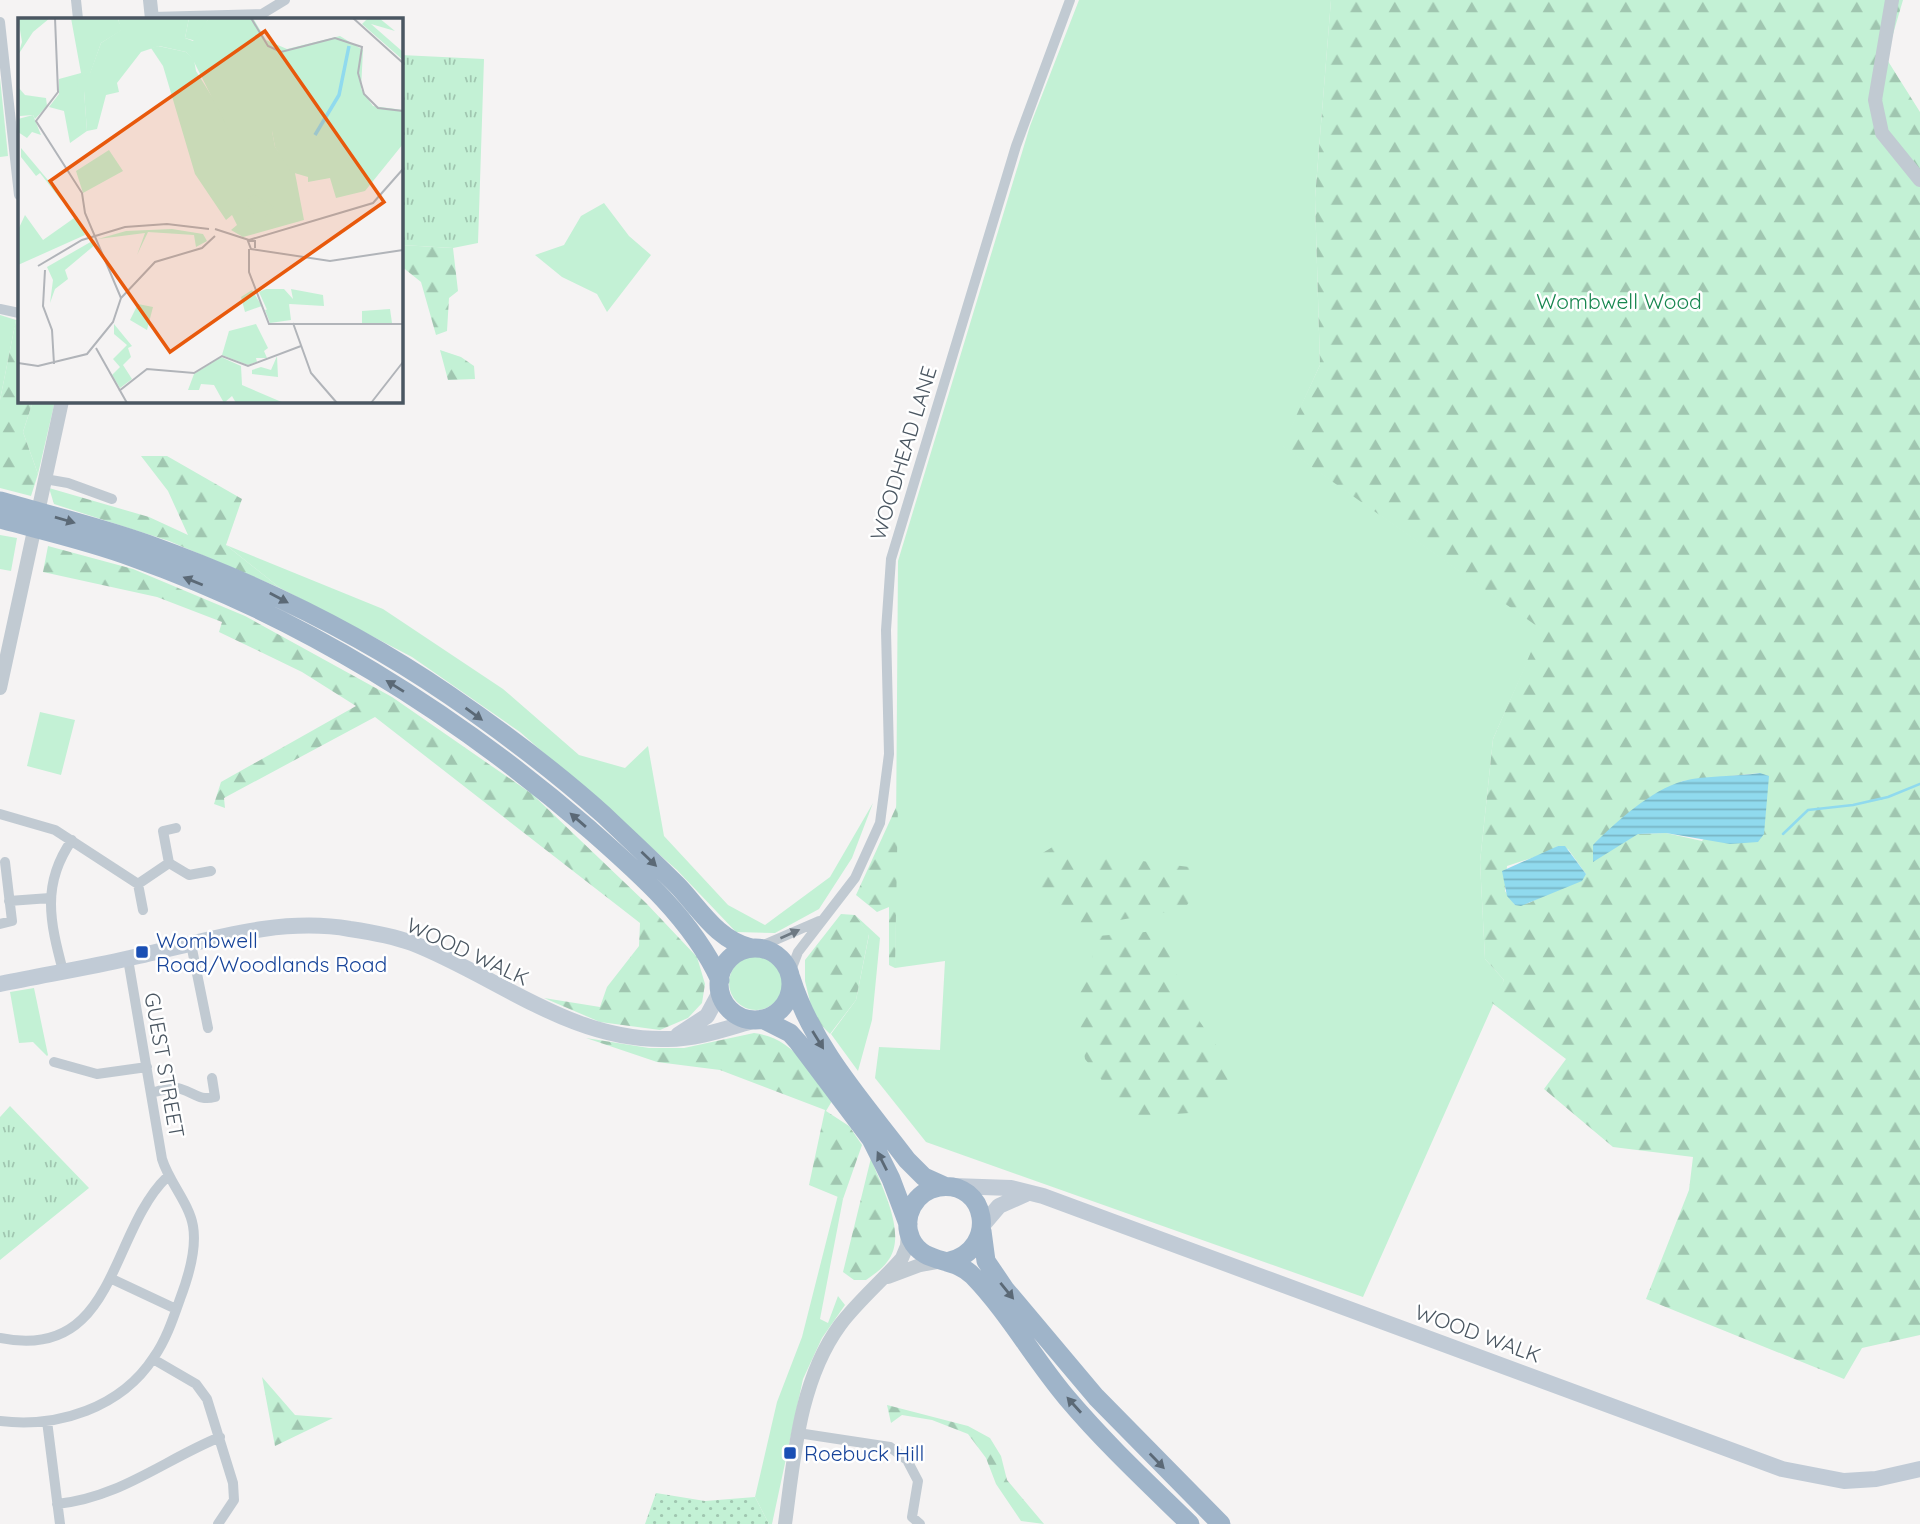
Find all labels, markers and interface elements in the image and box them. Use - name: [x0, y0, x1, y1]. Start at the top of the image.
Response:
- inset map: [18, 18, 402, 402]
- park label: Wombwell Wood: [1536, 288, 1702, 314]
- street label: WOODHEAD LANE: [864, 363, 942, 543]
- one-way arrow: [55, 515, 76, 525]
- one-way arrow: [183, 576, 204, 587]
- one-way arrow: [269, 592, 288, 604]
- one-way arrow: [385, 679, 404, 692]
- one-way arrow: [465, 706, 483, 720]
- one-way arrow: [569, 812, 587, 828]
- one-way arrow: [640, 850, 657, 866]
- street label: WOOD WALK: [403, 911, 533, 991]
- place label: Wombwell Road/Woodlands Road: [156, 927, 387, 977]
- one-way arrow: [780, 928, 800, 940]
- marker: Wombwell Road/Woodlands Road: [134, 944, 150, 960]
- street label: GUEST STREET: [139, 990, 191, 1140]
- one-way arrow: [812, 1030, 825, 1050]
- one-way arrow: [876, 1151, 887, 1171]
- one-way arrow: [999, 1282, 1014, 1299]
- street label: WOOD WALK: [1412, 1298, 1544, 1368]
- one-way arrow: [1066, 1396, 1082, 1414]
- place label: Roebuck Hill: [804, 1440, 924, 1466]
- marker: Roebuck Hill: [782, 1445, 798, 1461]
- one-way arrow: [1149, 1452, 1165, 1469]

